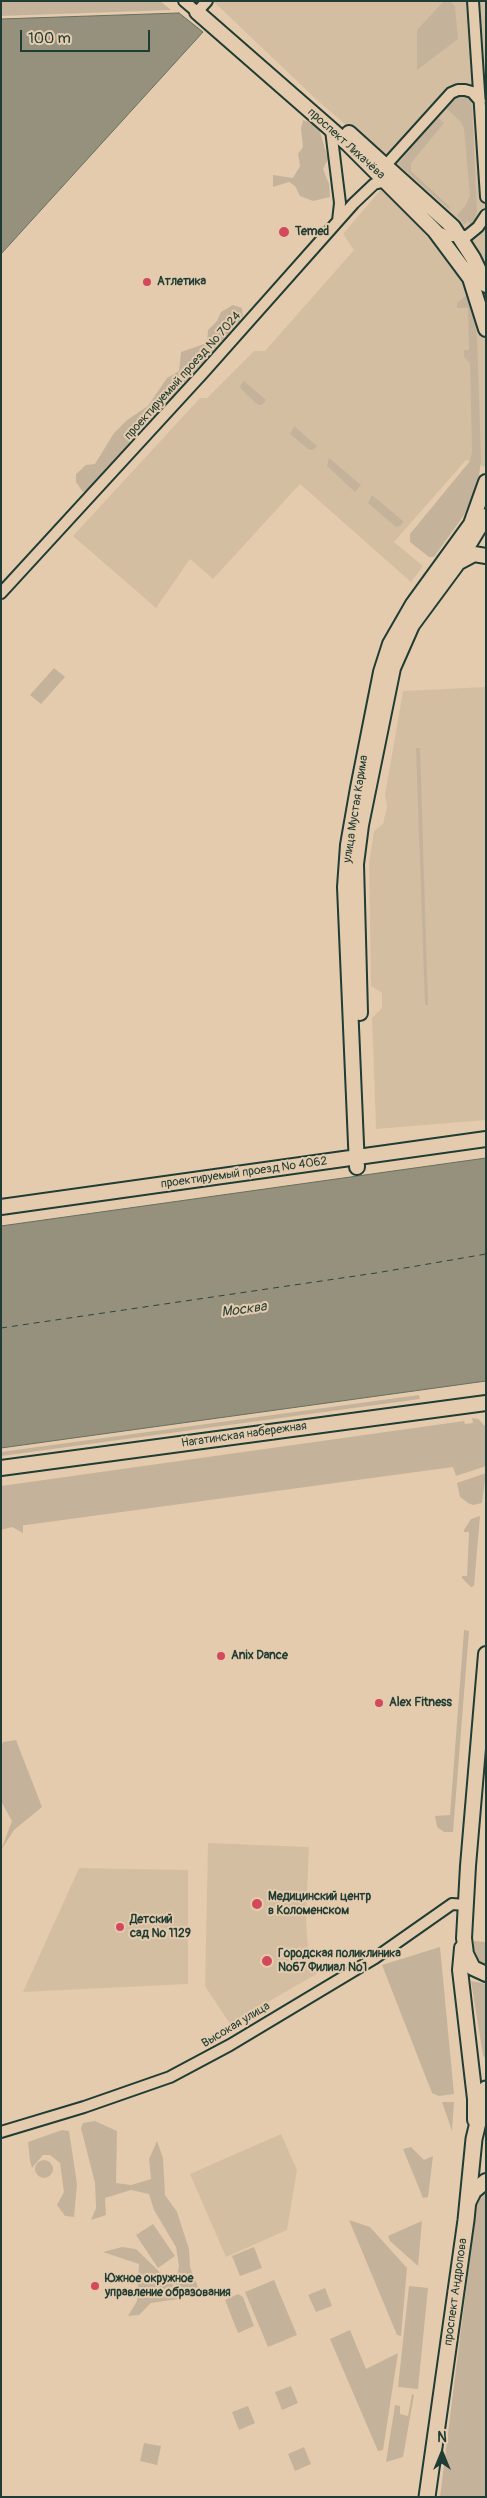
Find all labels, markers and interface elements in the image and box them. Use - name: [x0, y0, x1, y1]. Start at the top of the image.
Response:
- scale bar: [22, 20, 152, 52]
- text: 100 m: [28, 29, 71, 48]
- street label: проспект Лихачёва: [304, 105, 388, 183]
- marker: Temed: [277, 225, 291, 239]
- place label: Temed: [295, 225, 329, 239]
- place label: Атлетика: [157, 275, 206, 289]
- marker: Атлетика: [141, 276, 153, 288]
- street label: проектируемый проезд № 7024: [122, 309, 244, 443]
- street label: улица Мустая Карима: [340, 754, 372, 864]
- street label: проектируемый проезд № 4062: [160, 1154, 328, 1192]
- water label: Москва: [220, 1299, 268, 1321]
- street label: Нагатинская набережная: [180, 1419, 308, 1451]
- place label: Anix Dance: [231, 1649, 288, 1663]
- marker: Anix Dance: [215, 1650, 227, 1662]
- place label: Alex Fitness: [389, 1696, 452, 1710]
- marker: Alex Fitness: [373, 1697, 385, 1709]
- place label: Медицинский центр в Коломенском: [268, 1890, 371, 1918]
- marker: Медицинский центр в Коломенском: [250, 1897, 264, 1911]
- place label: Детский сад № 1129: [130, 1913, 191, 1941]
- marker: Детский сад № 1129: [114, 1921, 126, 1933]
- place label: Городская поликлиника №67 Филиал №1: [278, 1947, 401, 1975]
- marker: Городская поликлиника №67 Филиал №1: [260, 1954, 274, 1968]
- street label: Высокая улица: [199, 1999, 273, 2051]
- street label: проспект Андропова: [441, 2237, 471, 2347]
- place label: Южное окружное управление образования: [105, 2272, 231, 2300]
- marker: Южное окружное управление образования: [89, 2280, 101, 2292]
- north arrow: [417, 2428, 467, 2478]
- text: N: [437, 2429, 447, 2446]

